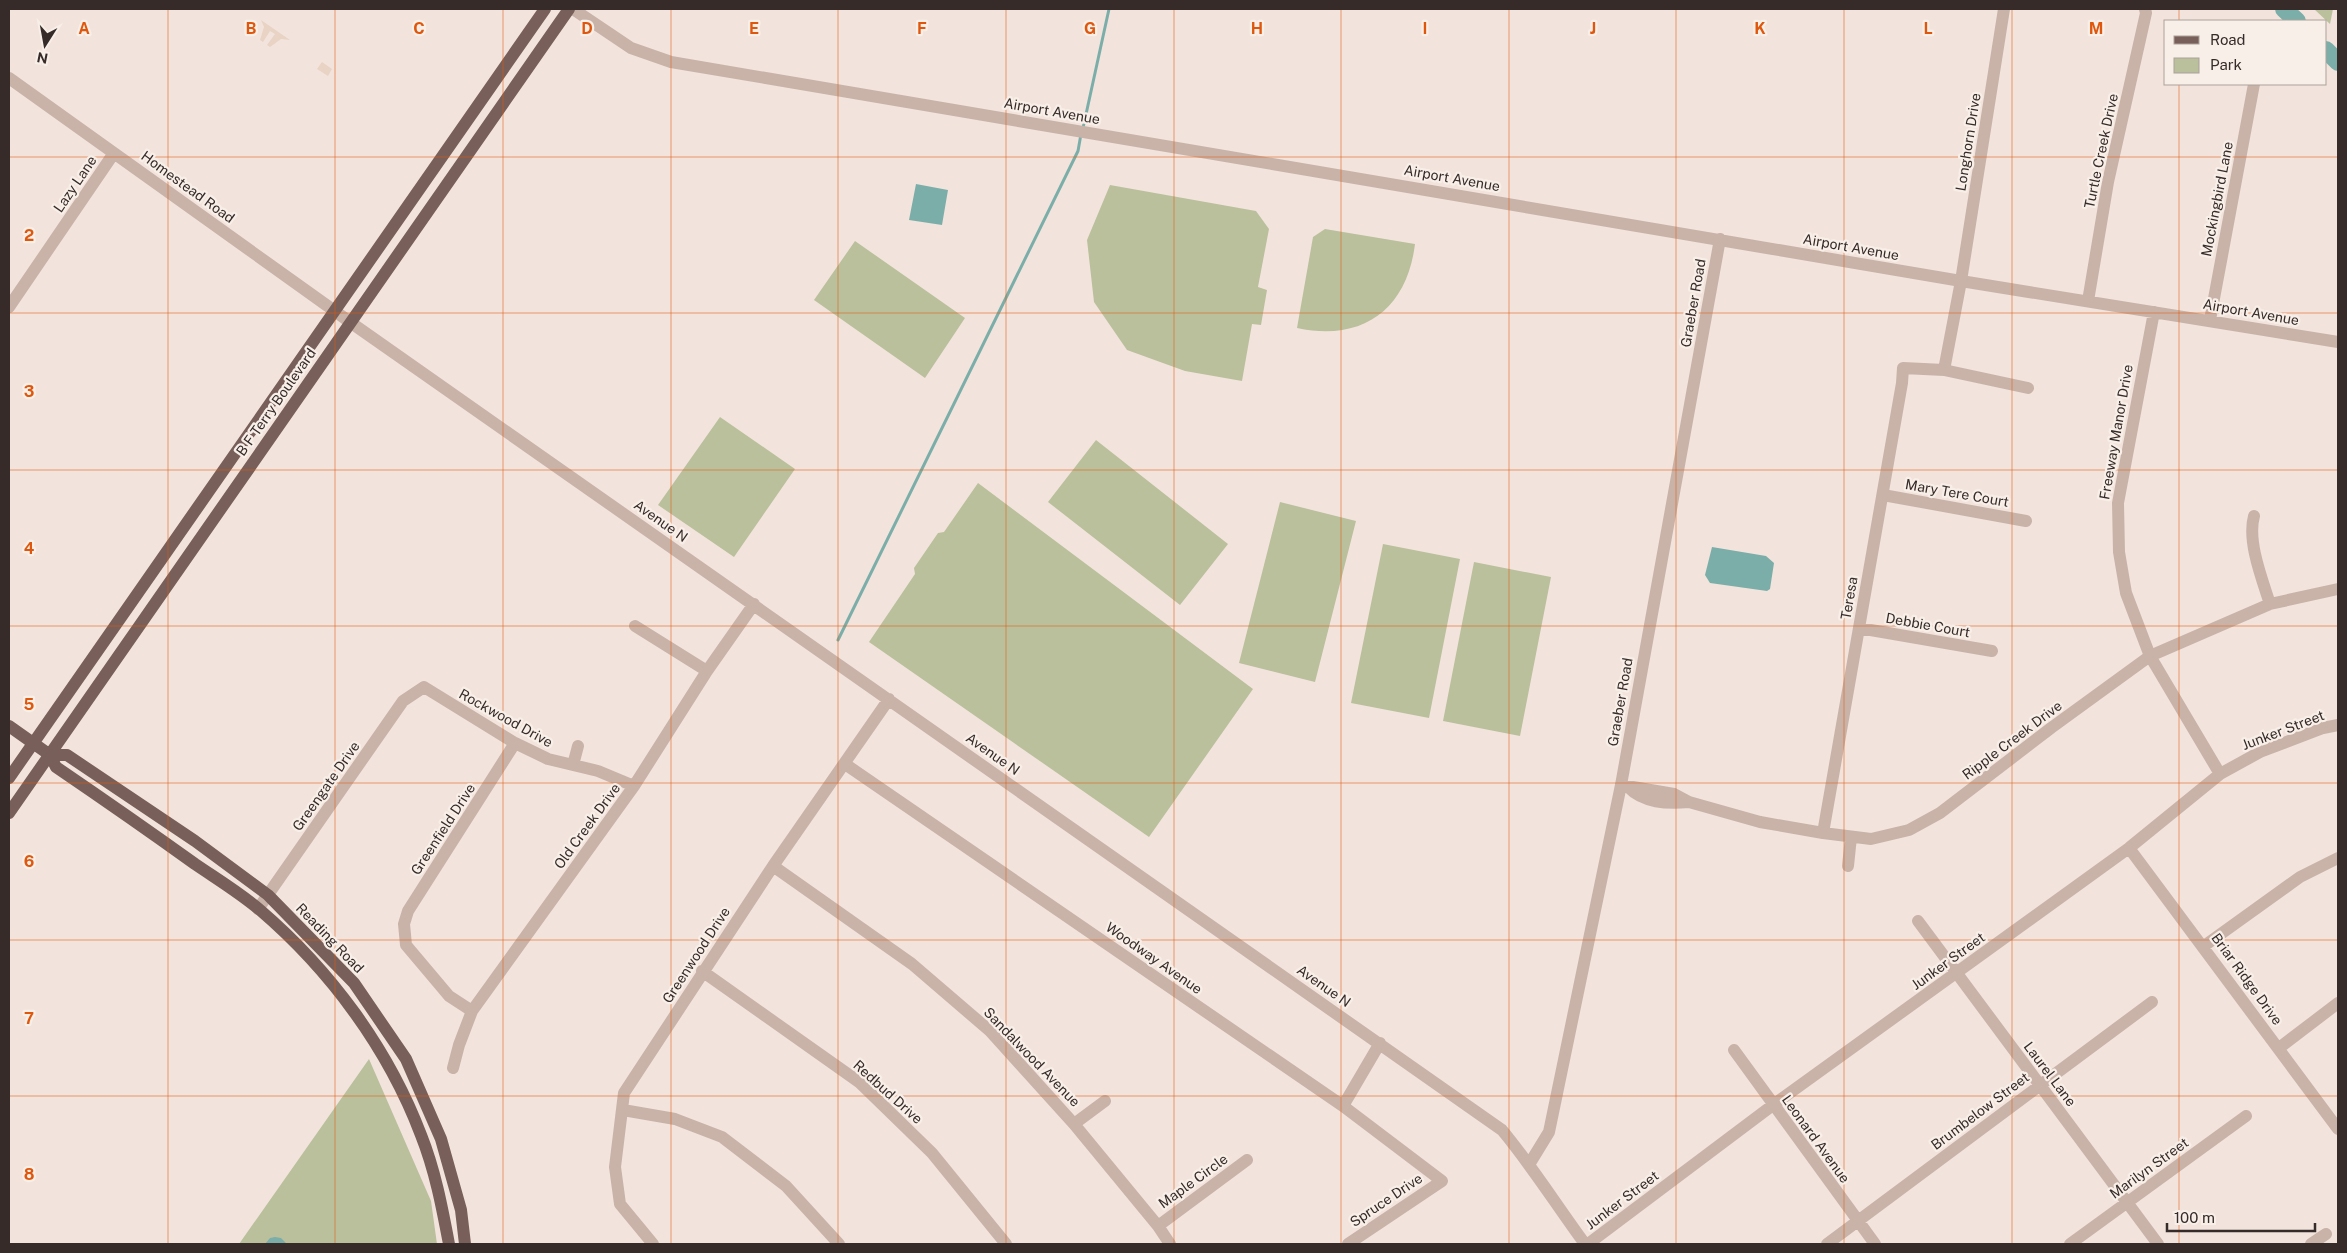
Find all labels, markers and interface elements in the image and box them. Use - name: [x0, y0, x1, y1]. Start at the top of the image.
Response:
- text: A: [78, 19, 90, 38]
- text: B: [246, 19, 257, 38]
- text: C: [413, 19, 425, 38]
- text: D: [581, 19, 593, 38]
- text: E: [749, 19, 759, 38]
- text: F: [917, 19, 927, 38]
- text: G: [1084, 19, 1096, 38]
- text: H: [1251, 19, 1263, 38]
- text: I: [1423, 19, 1427, 38]
- text: J: [1590, 19, 1596, 38]
- text: K: [1754, 19, 1766, 38]
- text: L: [1923, 19, 1933, 38]
- text: M: [2089, 19, 2103, 38]
- north arrow: [20, 20, 70, 70]
- legend: [2164, 20, 2327, 85]
- text: Road: [2210, 31, 2246, 48]
- text: N: [36, 49, 49, 67]
- text: Park: [2210, 56, 2242, 73]
- street label: Longhorn Drive: [1952, 92, 1984, 192]
- street label: Turtle Creek Drive: [2081, 92, 2121, 210]
- street label: Airport Avenue: [1003, 95, 1101, 127]
- street label: Mockingbird Lane: [2198, 140, 2236, 258]
- street label: Homestead Road: [138, 148, 238, 226]
- street label: Lazy Lane: [50, 153, 100, 215]
- street label: Airport Avenue: [1403, 162, 1501, 194]
- text: 2: [24, 226, 34, 245]
- street label: Airport Avenue: [1802, 231, 1900, 263]
- street label: Graeber Road: [1677, 258, 1709, 348]
- street label: Airport Avenue: [2202, 296, 2300, 328]
- street label: B F Terry Boulevard: [233, 345, 319, 459]
- street label: Freeway Manor Drive: [2096, 363, 2136, 501]
- text: 3: [24, 382, 34, 401]
- street label: Mary Tere Court: [1904, 476, 2010, 510]
- street label: Avenue N: [631, 497, 691, 545]
- text: 4: [24, 539, 35, 558]
- street label: Teresa: [1837, 575, 1861, 621]
- street label: Debbie Court: [1885, 610, 1971, 640]
- street label: Graeber Road: [1604, 657, 1636, 747]
- street label: Rockwood Drive: [456, 686, 556, 750]
- text: 5: [24, 695, 35, 714]
- street label: Ripple Creek Drive: [1959, 697, 2065, 783]
- street label: Junker Street: [2240, 707, 2326, 753]
- street label: Avenue N: [963, 730, 1023, 778]
- street label: Greengate Drive: [289, 738, 363, 834]
- street label: Greenfield Drive: [408, 780, 478, 878]
- street label: Old Creek Drive: [551, 780, 623, 872]
- text: 6: [24, 852, 34, 871]
- street label: Reading Road: [293, 900, 367, 976]
- street label: Greenwood Drive: [659, 904, 733, 1006]
- street label: Woodway Avenue: [1103, 919, 1205, 997]
- street label: Junker Street: [1908, 929, 1988, 993]
- street label: Briar Ridge Drive: [2208, 930, 2286, 1028]
- street label: Avenue N: [1294, 962, 1354, 1010]
- street label: Sandalwood Avenue: [981, 1004, 1084, 1110]
- text: 7: [24, 1009, 34, 1028]
- street label: Laurel Lane: [2021, 1039, 2079, 1109]
- street label: Redbud Drive: [850, 1057, 926, 1127]
- street label: Brumbelow Street: [1928, 1069, 2032, 1153]
- street label: Leonard Avenue: [1779, 1092, 1853, 1186]
- street label: Marilyn Street: [2107, 1134, 2191, 1202]
- street label: Maple Circle: [1155, 1151, 1231, 1211]
- text: 8: [24, 1165, 35, 1184]
- street label: Junker Street: [1582, 1167, 1662, 1233]
- street label: Spruce Drive: [1347, 1170, 1425, 1230]
- scale bar: [2167, 1200, 2314, 1232]
- text: 100 m: [2174, 1209, 2215, 1226]

